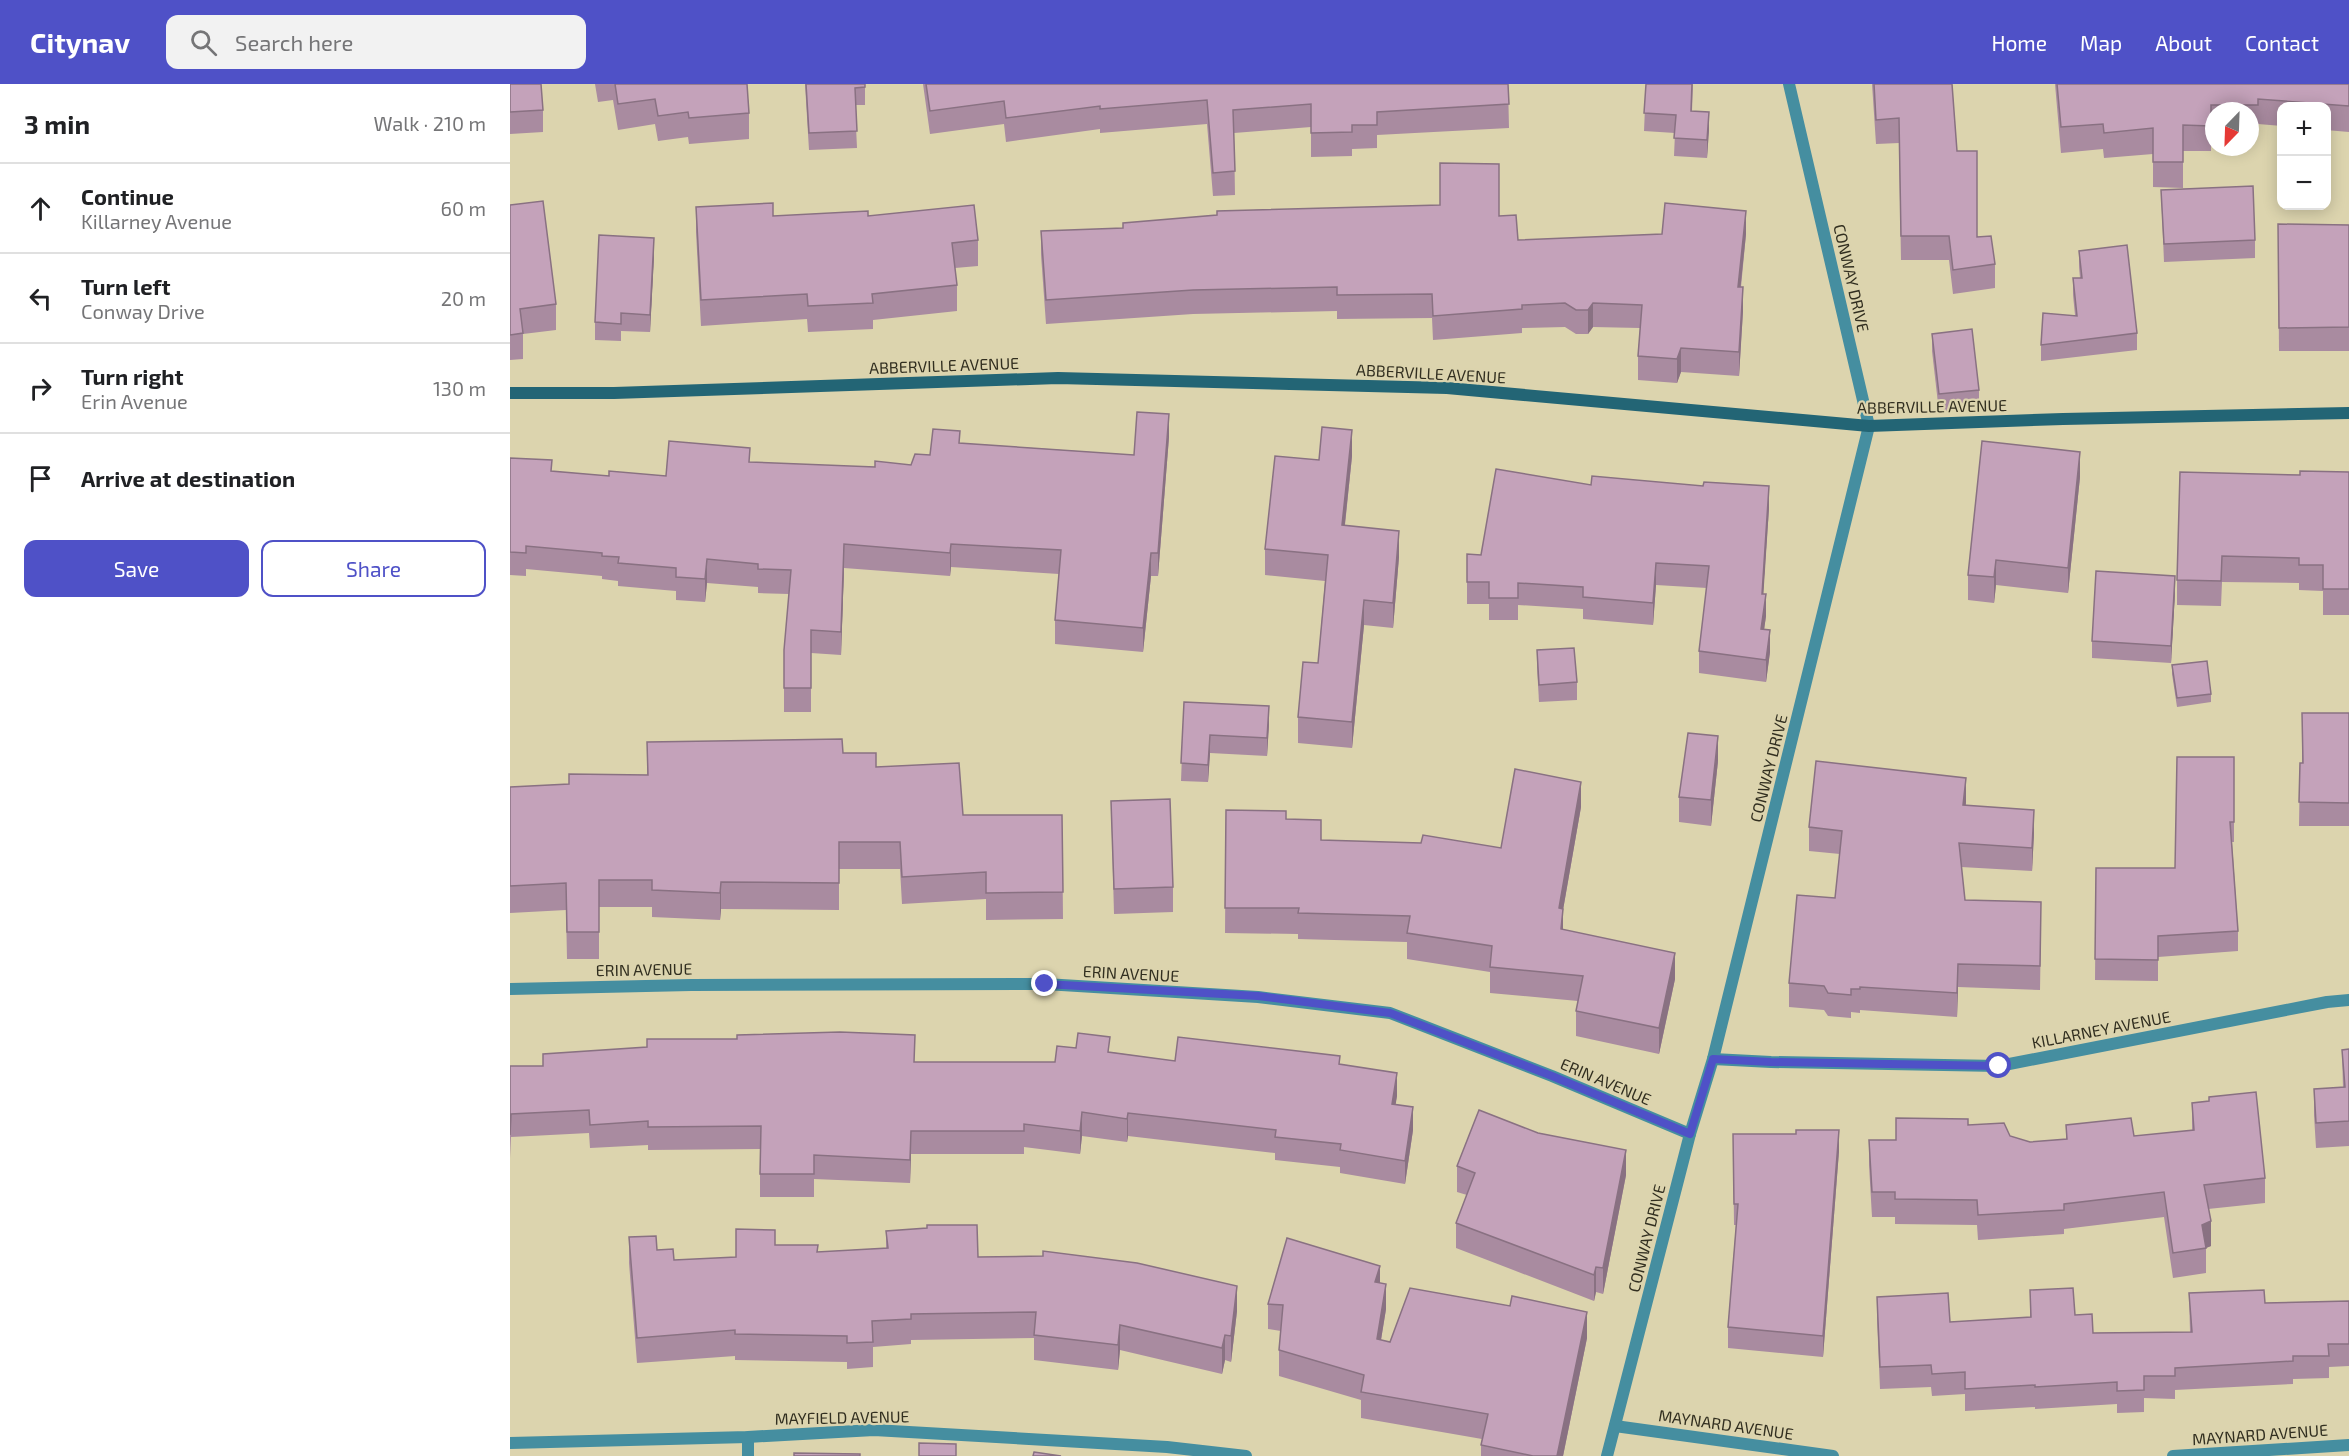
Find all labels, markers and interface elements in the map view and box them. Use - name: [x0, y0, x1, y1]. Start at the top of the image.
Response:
- search box: [166, 15, 586, 69]
- text: Citynav: [30, 25, 130, 59]
- icon: search: [187, 26, 220, 59]
- text: Search here: [235, 29, 353, 55]
- text: Home: [1991, 30, 2047, 55]
- text: Map: [2080, 30, 2122, 55]
- text: About: [2155, 30, 2212, 55]
- text: Contact: [2245, 30, 2319, 55]
- north arrow: [2205, 102, 2259, 156]
- map controls: [2277, 102, 2331, 210]
- button: +: [2277, 102, 2331, 156]
- text: 3 min: [24, 108, 90, 139]
- text: Walk · 210 m: [374, 111, 486, 135]
- button: −: [2277, 156, 2331, 210]
- text: Continue: [81, 183, 174, 209]
- icon: ahead: [24, 192, 57, 225]
- text: 60 m: [441, 196, 486, 220]
- text: Killarney Avenue: [81, 209, 232, 233]
- street label: CONWAY DRIVE: [1830, 222, 1874, 334]
- text: Turn left: [81, 273, 170, 299]
- icon: left: [24, 282, 57, 315]
- text: 20 m: [441, 286, 486, 310]
- text: Conway Drive: [81, 299, 205, 323]
- street label: ABBERVILLE AVENUE: [869, 353, 1019, 377]
- street label: ABBERVILLE AVENUE: [1356, 360, 1506, 386]
- text: Turn right: [81, 363, 183, 389]
- icon: right: [24, 372, 57, 405]
- text: 130 m: [433, 376, 486, 400]
- text: Erin Avenue: [81, 389, 188, 413]
- street label: ABBERVILLE AVENUE: [1857, 395, 2007, 417]
- icon: arrive: [24, 462, 57, 495]
- text: Arrive at destination: [81, 465, 295, 491]
- button: Save: [24, 540, 249, 597]
- button: Share: [261, 540, 486, 597]
- street label: CONWAY DRIVE: [1745, 712, 1791, 824]
- street label: ERIN AVENUE: [596, 959, 692, 979]
- street label: ERIN AVENUE: [1082, 961, 1180, 985]
- route end: [1031, 970, 1057, 996]
- street label: KILLARNEY AVENUE: [2030, 1006, 2172, 1052]
- route start: [1985, 1052, 2011, 1078]
- street label: ERIN AVENUE: [1558, 1053, 1654, 1109]
- street label: CONWAY DRIVE: [1623, 1182, 1669, 1294]
- street label: MAYNARD AVENUE: [1657, 1405, 1795, 1443]
- street label: MAYFIELD AVENUE: [774, 1406, 910, 1428]
- street label: MAYNARD AVENUE: [2191, 1420, 2329, 1448]

